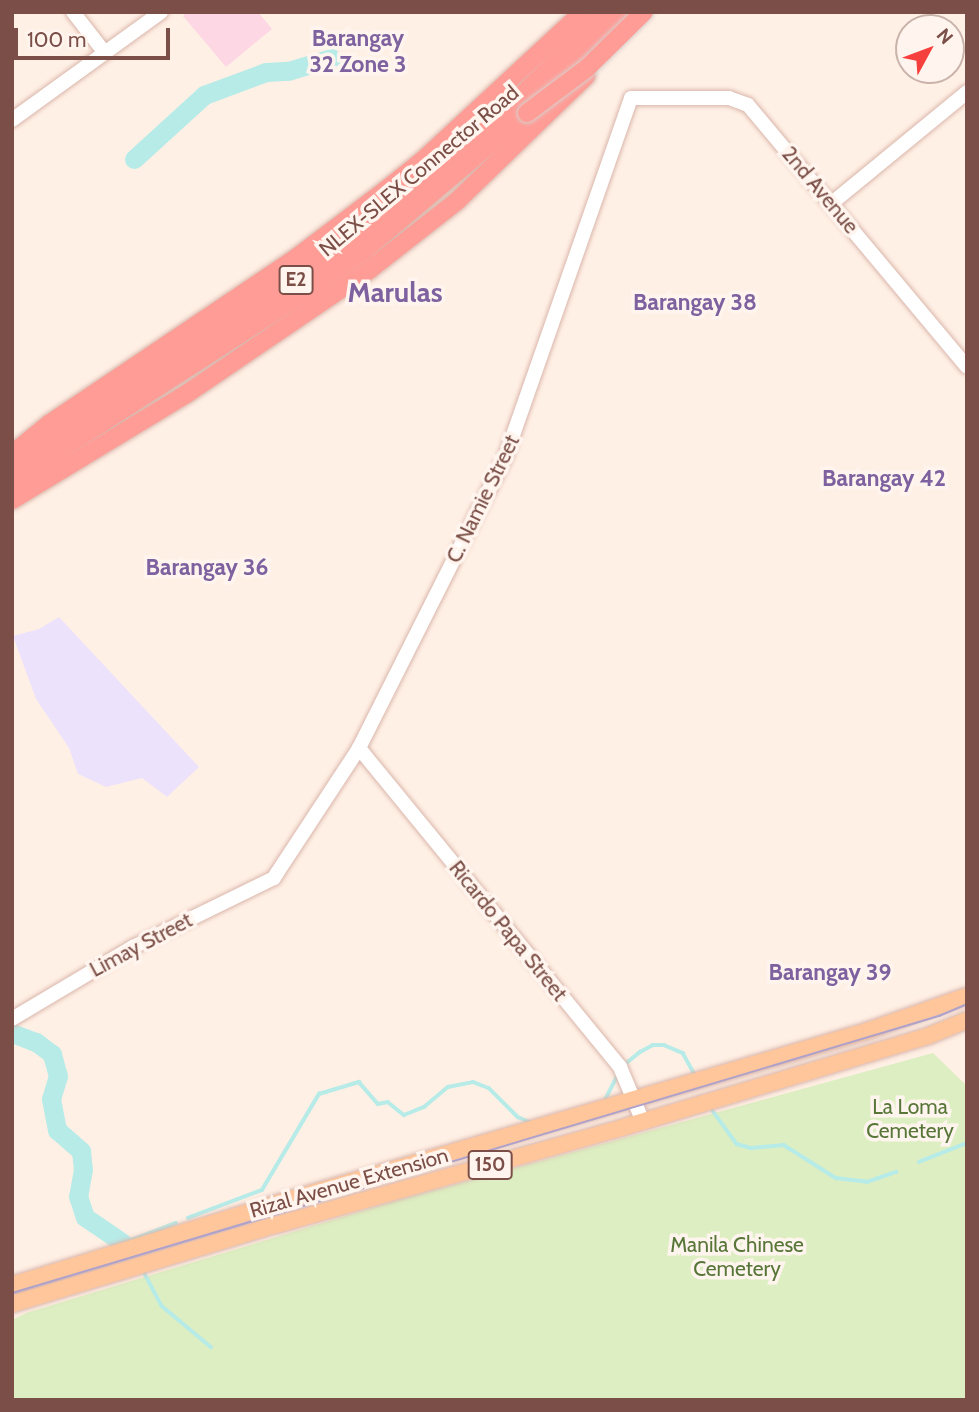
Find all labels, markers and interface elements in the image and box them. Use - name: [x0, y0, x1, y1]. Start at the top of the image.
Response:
- scale bar: [18, 14, 173, 58]
- north arrow: [895, 14, 965, 84]
- district label: Barangay 32 Zone 3: [309, 24, 407, 78]
- text: N: [932, 24, 958, 49]
- text: 100 m: [27, 27, 86, 52]
- street label: NLEX-SLEX Connector Road: [314, 80, 524, 262]
- street label: 2nd Avenue: [776, 141, 864, 239]
- road number: E2: [278, 264, 314, 296]
- district label: Marulas: [348, 275, 442, 309]
- district label: Barangay 38: [633, 288, 757, 316]
- street label: C. Namie Street: [441, 431, 525, 567]
- district label: Barangay 42: [822, 464, 946, 492]
- district label: Barangay 36: [146, 553, 268, 581]
- street label: Ricardo Papa Street: [444, 856, 572, 1006]
- street label: Limay Street: [85, 908, 197, 982]
- district label: Barangay 39: [769, 958, 891, 986]
- park label: La Loma Cemetery: [866, 1094, 954, 1144]
- street label: Rizal Avenue Extension: [247, 1143, 451, 1223]
- road number: 150: [467, 1149, 513, 1180]
- park label: Manila Chinese Cemetery: [670, 1232, 804, 1282]

